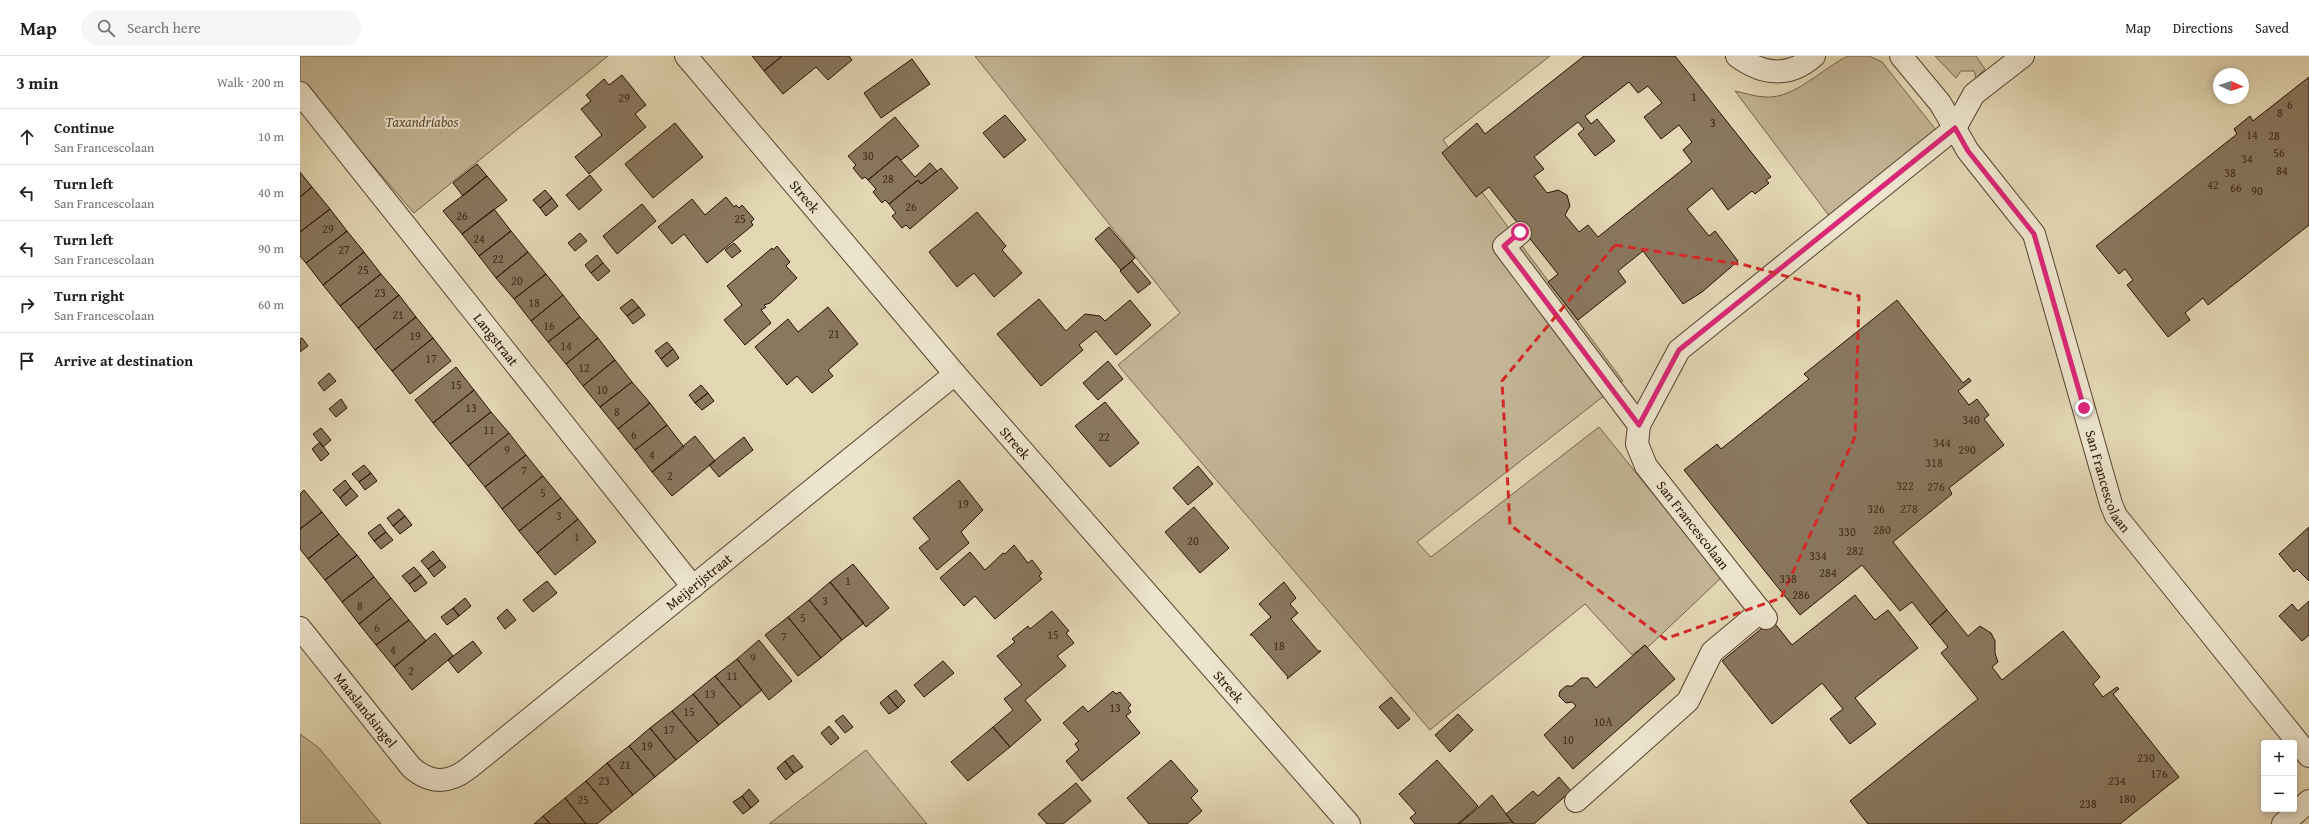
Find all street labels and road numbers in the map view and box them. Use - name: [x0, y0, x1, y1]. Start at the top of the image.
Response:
- street label: Streek: [785, 176, 825, 218]
- street label: Langstraat: [469, 309, 523, 370]
- street label: Streek: [995, 422, 1036, 464]
- street label: San Francescolaan: [2080, 428, 2136, 537]
- street label: San Francescolaan: [1652, 476, 1734, 574]
- street label: Meijerijstraat: [661, 549, 736, 615]
- street label: Streek: [1209, 666, 1249, 708]
- street label: Maaslandsingel: [329, 668, 402, 752]

